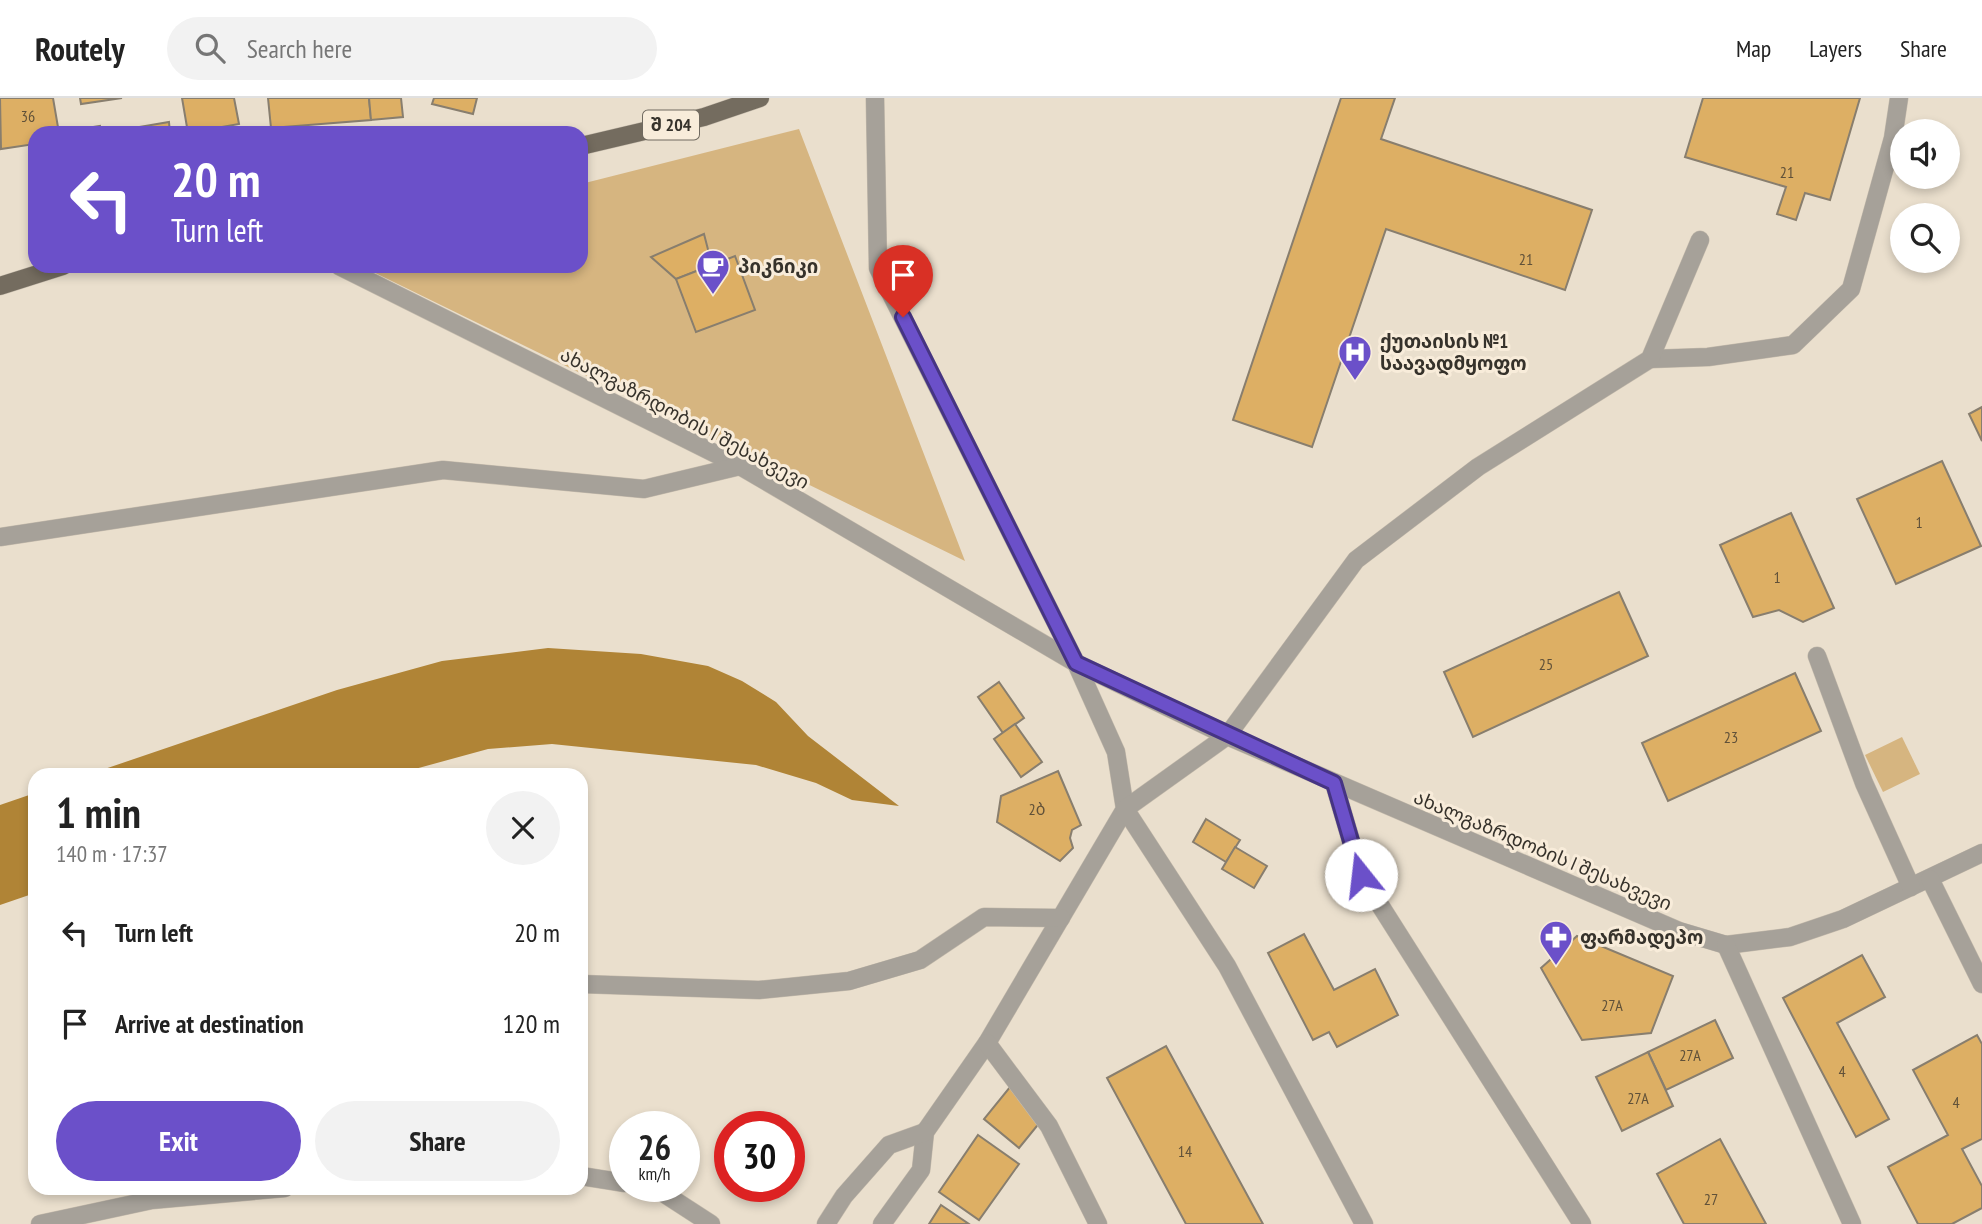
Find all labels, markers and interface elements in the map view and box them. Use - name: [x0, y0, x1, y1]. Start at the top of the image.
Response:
- search box: [167, 17, 657, 80]
- text: Routely: [35, 27, 125, 70]
- icon: search: [191, 29, 229, 67]
- text: Search here: [247, 32, 352, 65]
- text: Map: [1736, 33, 1771, 64]
- text: Layers: [1809, 33, 1862, 64]
- text: Share: [1900, 33, 1947, 64]
- house number: 36: [21, 106, 35, 126]
- road number: შ 204: [643, 110, 699, 140]
- map controls: [1890, 119, 1960, 273]
- button: sound: [1890, 119, 1960, 189]
- text: 20 m: [171, 147, 260, 211]
- icon: left: [56, 154, 147, 245]
- house number: 21: [1780, 162, 1794, 182]
- button: search: [1890, 203, 1960, 273]
- text: Turn left: [171, 209, 263, 251]
- pin: [873, 245, 933, 317]
- cafe icon: პიკნიკი: [694, 247, 732, 296]
- house number: 21: [1519, 249, 1533, 269]
- place label: პიკნიკი: [738, 254, 818, 278]
- icon: arrive: [884, 256, 922, 294]
- place label: ქუთაისის №1 საავადმყოფო: [1380, 329, 1527, 376]
- hospital icon: ქუთაისის №1 საავადმყოფო: [1336, 333, 1374, 382]
- street label: ახალგაზრდობის I შესახვევი: [556, 342, 814, 495]
- house number: 1: [1915, 512, 1923, 532]
- house number: 1: [1773, 567, 1781, 587]
- house number: 25: [1539, 654, 1553, 674]
- house number: 23: [1724, 727, 1738, 747]
- text: 1 min: [56, 785, 141, 840]
- street label: ახალგაზრდობის I შესახვევი: [1410, 785, 1676, 916]
- button: close: [486, 791, 560, 865]
- house number: 2ბ: [1029, 799, 1045, 819]
- position arrow: [1324, 838, 1398, 912]
- text: 140 m · 17:37: [56, 839, 168, 868]
- icon: left: [56, 914, 94, 952]
- text: Turn left: [115, 916, 193, 949]
- text: 20 m: [514, 916, 560, 949]
- pharmacy icon: ფარმადეპო: [1537, 918, 1575, 967]
- place label: ფარმადეპო: [1580, 925, 1703, 950]
- house number: 27A: [1601, 995, 1623, 1015]
- icon: arrive: [56, 1005, 94, 1043]
- text: Arrive at destination: [115, 1007, 304, 1040]
- text: 120 m: [502, 1007, 560, 1040]
- house number: 27A: [1679, 1045, 1701, 1065]
- house number: 4: [1838, 1061, 1846, 1081]
- house number: 27A: [1627, 1088, 1649, 1108]
- house number: 4: [1952, 1092, 1960, 1112]
- button: Exit: [56, 1101, 301, 1181]
- button: Share: [315, 1101, 560, 1181]
- speed limit sign: 30: [714, 1111, 805, 1202]
- text: 26: [638, 1124, 671, 1170]
- house number: 14: [1178, 1141, 1192, 1161]
- text: km/h: [639, 1162, 670, 1185]
- house number: 27: [1704, 1189, 1718, 1209]

